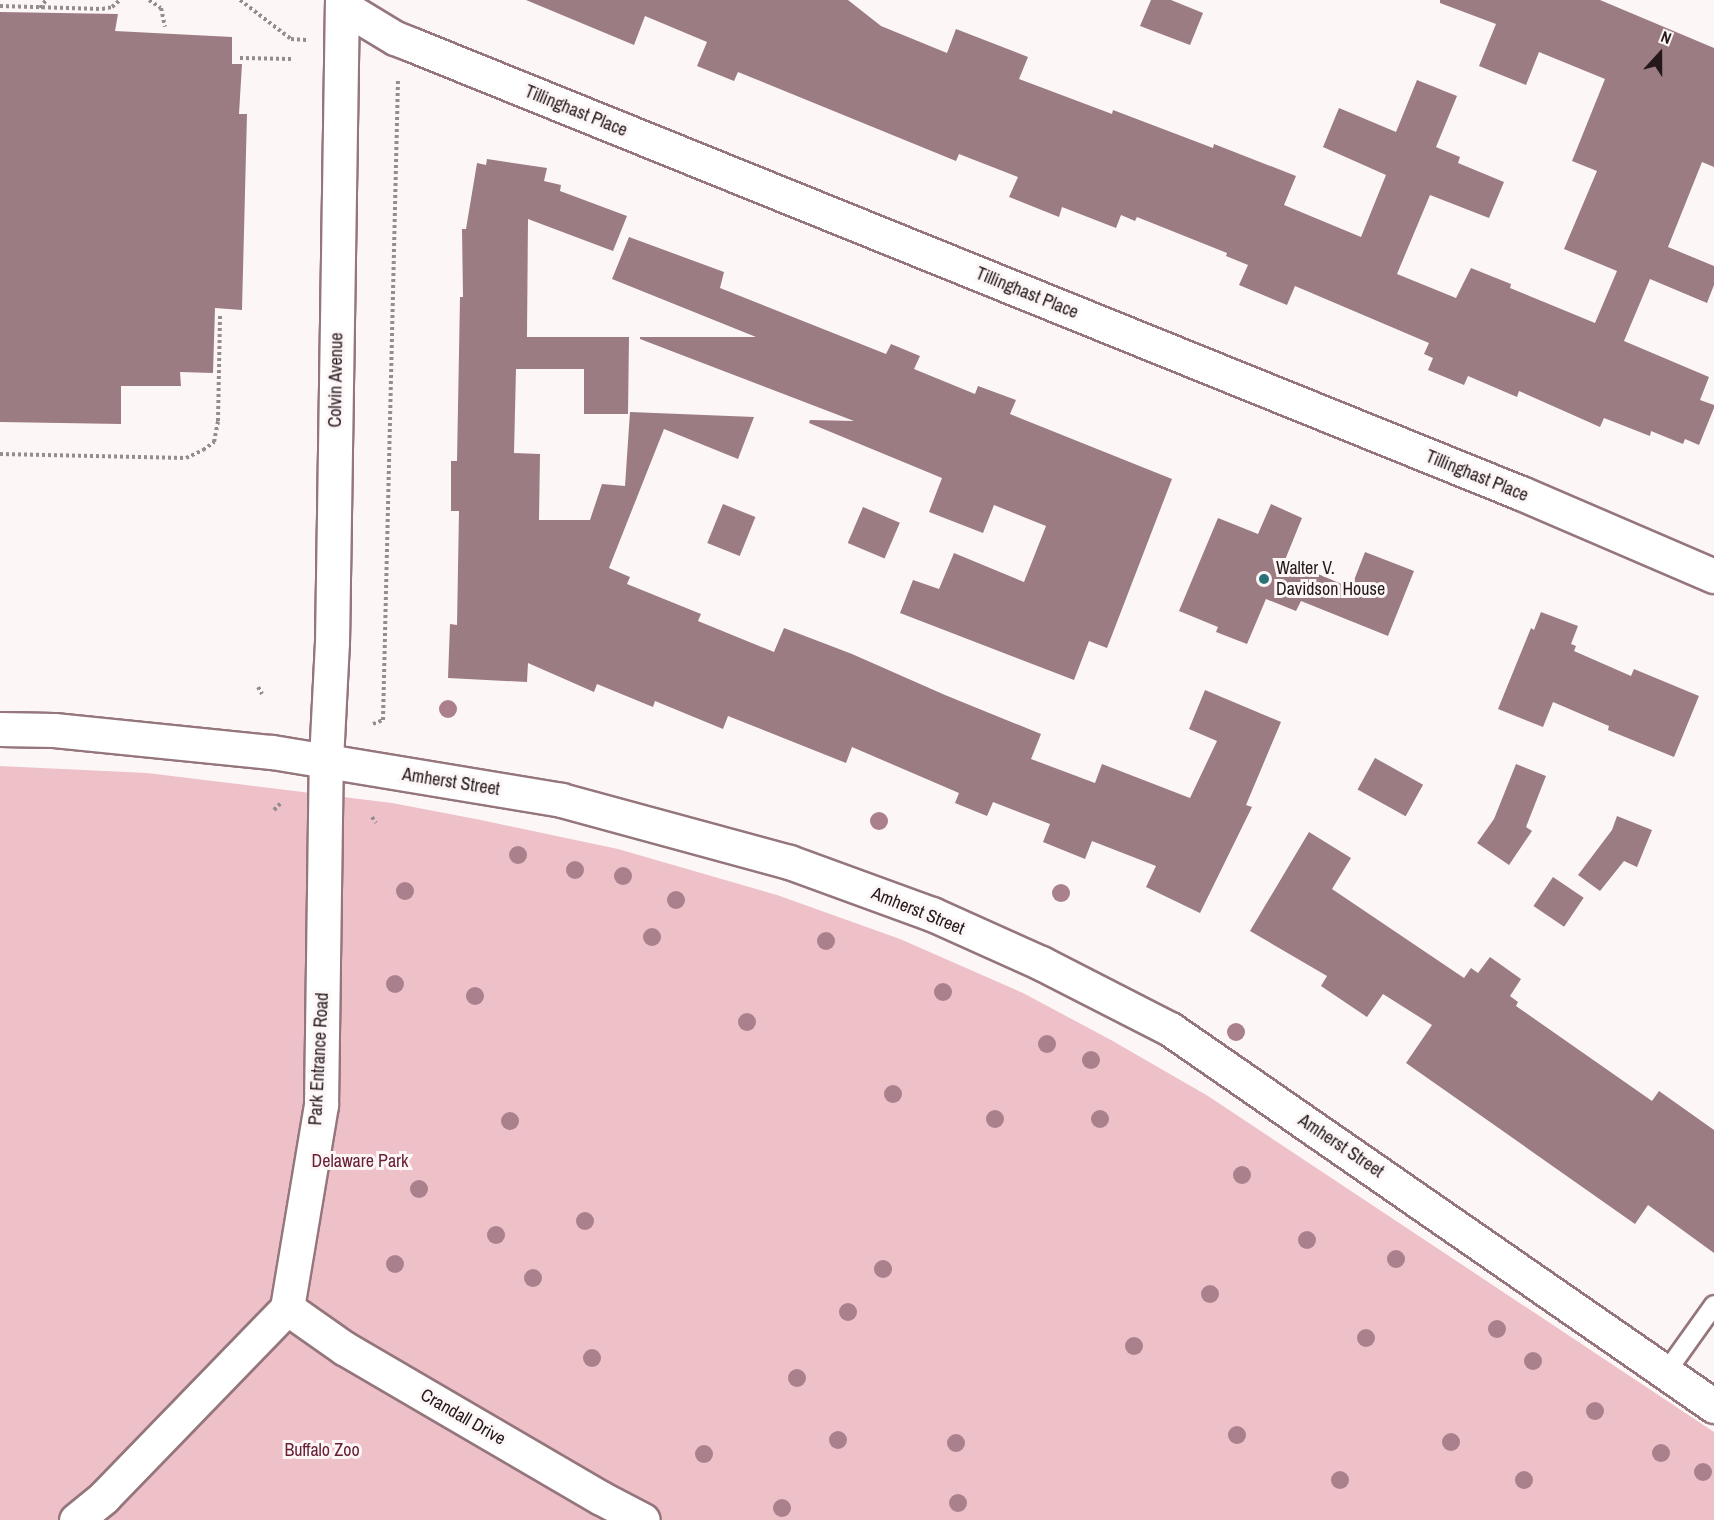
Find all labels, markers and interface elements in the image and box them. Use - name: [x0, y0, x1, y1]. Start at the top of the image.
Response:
- north arrow: [1630, 24, 1690, 84]
- text: N: [1658, 25, 1675, 49]
- street label: Tillinghast Place: [522, 81, 630, 141]
- street label: Tillinghast Place: [973, 263, 1081, 323]
- street label: Colvin Avenue: [324, 332, 348, 428]
- street label: Tillinghast Place: [1423, 446, 1531, 506]
- place label: Walter V. Davidson House: [1276, 558, 1385, 600]
- marker: Walter V. Davidson House: [1257, 572, 1271, 586]
- street label: Amherst Street: [401, 764, 501, 800]
- street label: Amherst Street: [868, 883, 968, 939]
- street label: Park Entrance Road: [305, 992, 333, 1126]
- street label: Amherst Street: [1294, 1110, 1388, 1182]
- park label: Delaware Park: [312, 1150, 408, 1172]
- street label: Crandall Drive: [417, 1384, 509, 1450]
- park label: Buffalo Zoo: [284, 1439, 360, 1461]

